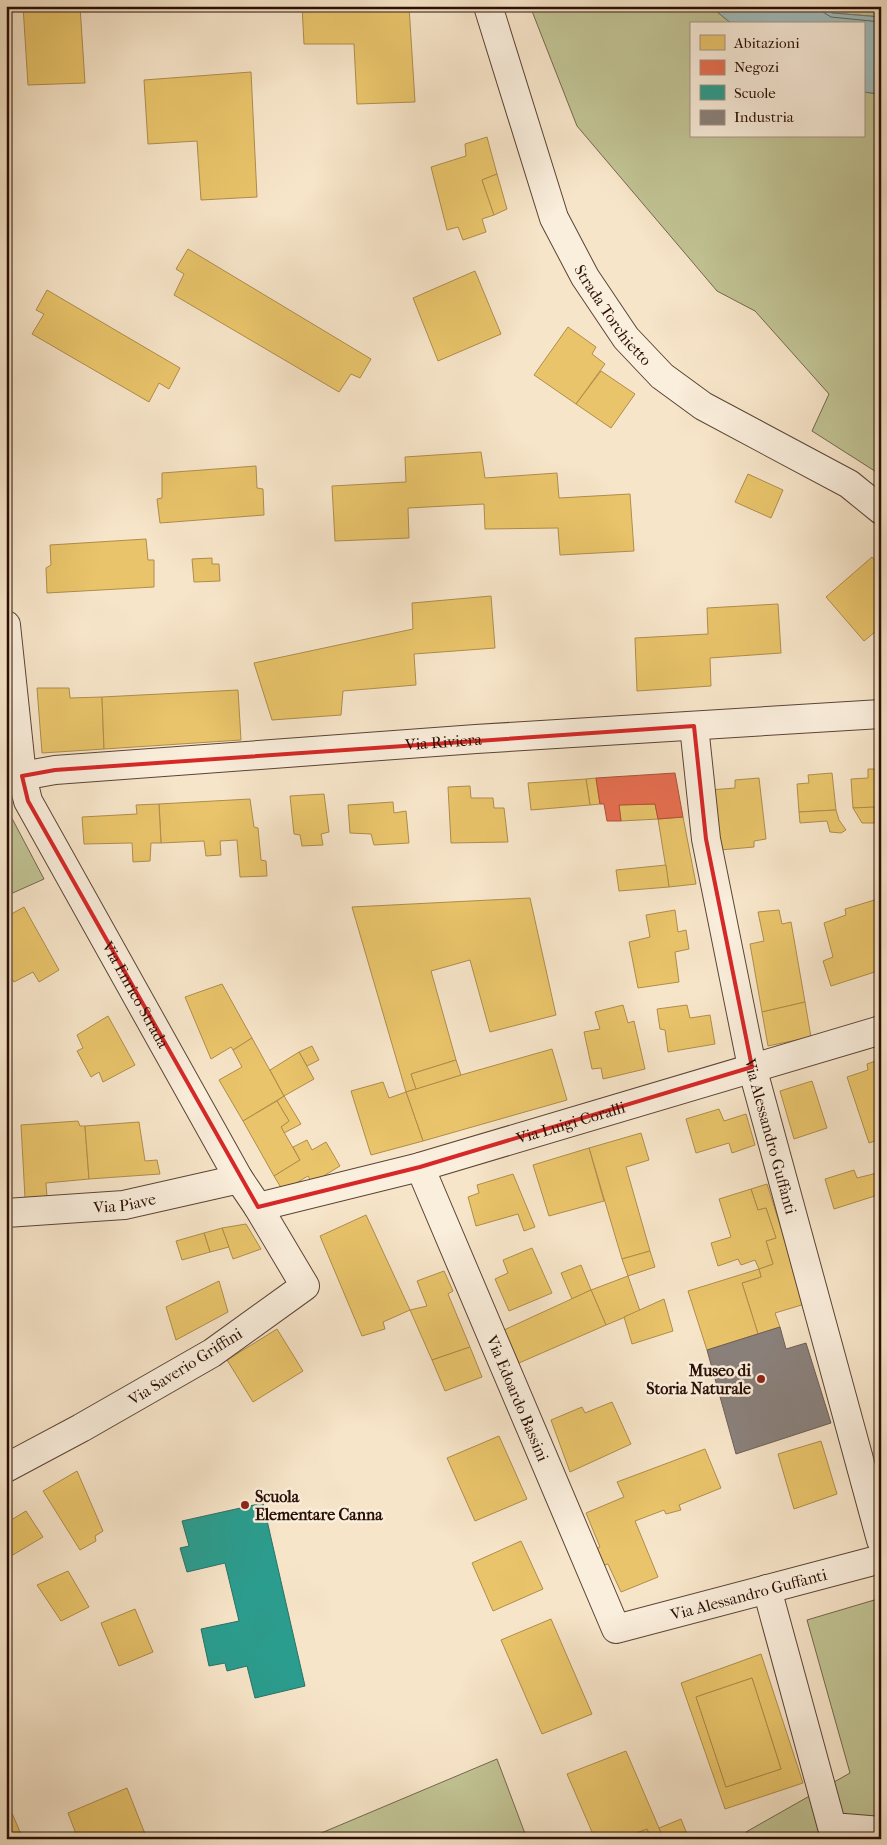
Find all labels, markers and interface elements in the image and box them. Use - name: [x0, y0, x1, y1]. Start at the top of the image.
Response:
- legend: [690, 22, 864, 138]
- text: Abitazioni: [733, 34, 800, 52]
- text: Negozi: [734, 58, 780, 76]
- text: Scuole: [734, 84, 776, 102]
- text: Industria: [734, 108, 795, 126]
- street label: Strada Torchietto: [570, 262, 656, 369]
- street label: Via Riviera: [403, 730, 483, 754]
- street label: Via Enrico Strada: [98, 937, 173, 1052]
- street label: Via Alessandro Guffanti: [740, 1056, 801, 1217]
- street label: Via Luigi Coralli: [513, 1097, 628, 1148]
- street label: Via Piave: [92, 1189, 158, 1217]
- street label: Via Saverio Griffini: [124, 1324, 246, 1410]
- street label: Via Edoardo Bassini: [482, 1331, 553, 1464]
- place label: Museo di Storia Naturale: [646, 1361, 751, 1398]
- marker: Museo di Storia Naturale: [755, 1373, 767, 1385]
- place label: Scuola Elementare Canna: [255, 1487, 383, 1524]
- marker: Scuola Elementare Canna: [239, 1499, 251, 1511]
- street label: Via Alessandro Guffanti: [668, 1565, 829, 1624]

